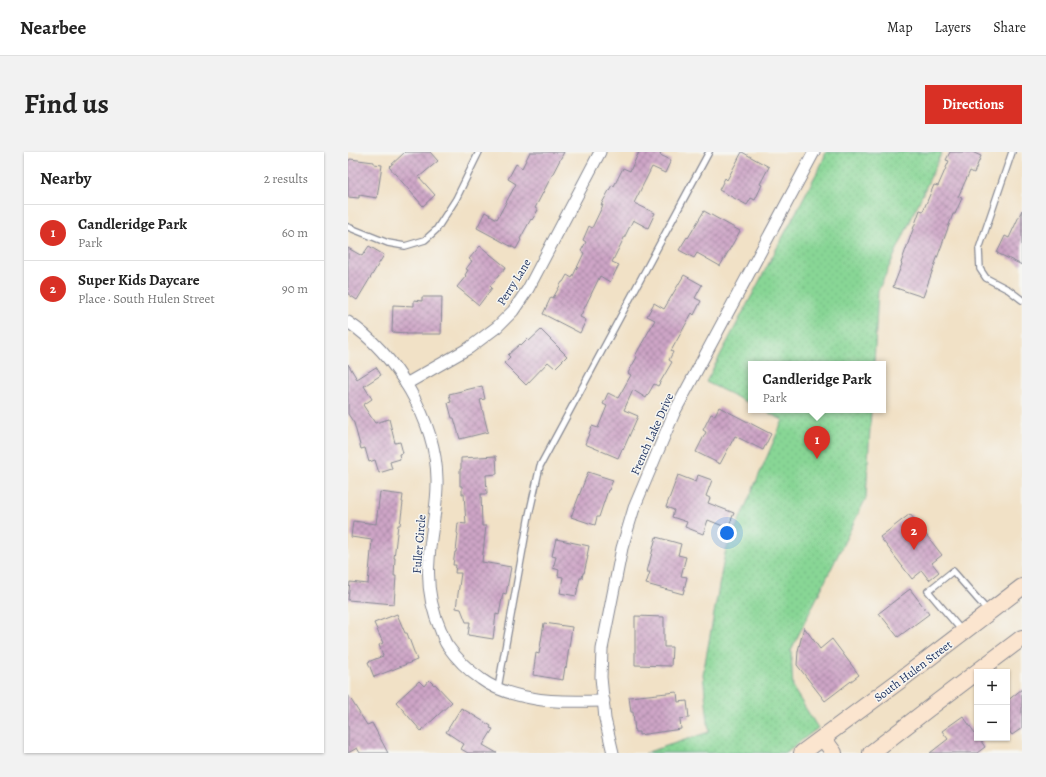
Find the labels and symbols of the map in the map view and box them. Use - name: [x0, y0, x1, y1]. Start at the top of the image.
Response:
- street label: Perry Lane: [493, 256, 535, 308]
- street label: French Lake Drive: [627, 390, 677, 478]
- pin: 1: [804, 426, 830, 459]
- street label: Fuller Circle: [408, 514, 430, 574]
- pin: 2: [901, 517, 927, 550]
- your location: [717, 523, 737, 543]
- street label: South Hulen Street: [871, 636, 955, 706]

